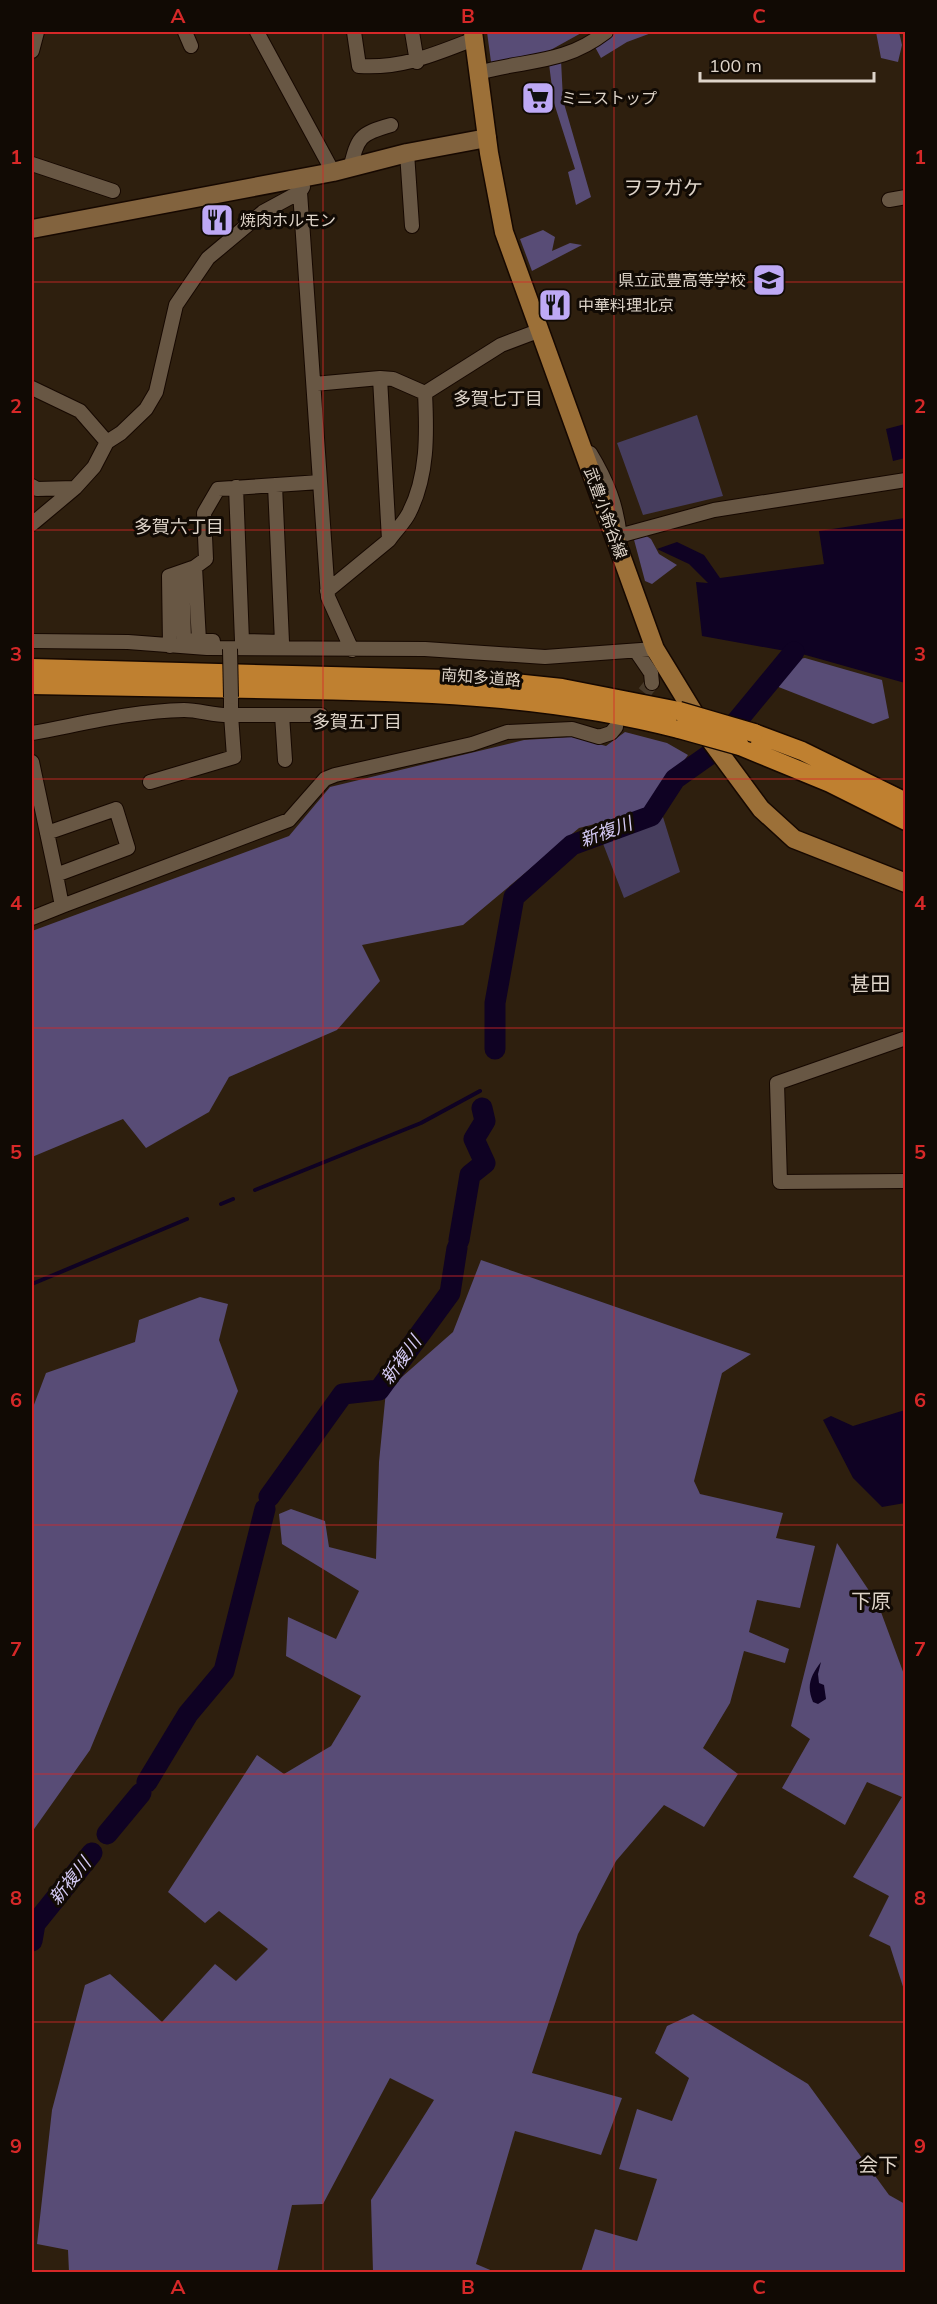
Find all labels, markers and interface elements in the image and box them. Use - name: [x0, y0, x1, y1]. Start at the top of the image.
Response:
- text: A: [171, 3, 186, 28]
- text: B: [461, 3, 475, 28]
- text: C: [752, 3, 766, 28]
- scale bar: [700, 45, 874, 83]
- text: 100 m: [709, 54, 762, 77]
- supermarket icon: ミニストップ: [520, 80, 556, 116]
- place label: ミニストップ: [561, 88, 657, 108]
- text: 1: [10, 144, 22, 169]
- text: 1: [914, 144, 926, 169]
- district label: ヲヲガケ: [623, 175, 703, 200]
- restaurant icon: 焼肉ホルモン: [199, 202, 235, 238]
- place label: 焼肉ホルモン: [240, 210, 336, 230]
- school or university icon: 県立武豊高等学校: [751, 262, 787, 298]
- place label: 県立武豊高等学校: [618, 270, 746, 290]
- restaurant icon: 中華料理北京: [537, 287, 573, 323]
- place label: 中華料理北京: [578, 295, 674, 315]
- district label: 多賀七丁目: [453, 387, 543, 410]
- text: 2: [10, 393, 22, 418]
- text: 2: [914, 393, 926, 418]
- street label: 武豊小鈴谷線: [580, 464, 632, 562]
- district label: 多賀六丁目: [134, 515, 224, 538]
- text: 3: [10, 641, 22, 666]
- text: 3: [914, 641, 926, 666]
- street label: 南知多道路: [440, 664, 522, 690]
- district label: 多賀五丁目: [312, 710, 402, 733]
- water label: 新複川: [577, 811, 637, 852]
- text: 4: [10, 890, 22, 915]
- text: 4: [914, 890, 926, 915]
- district label: 甚田: [850, 971, 890, 996]
- text: 5: [10, 1139, 22, 1164]
- text: 5: [914, 1139, 926, 1164]
- water label: 新複川: [375, 1329, 427, 1388]
- text: 6: [10, 1387, 22, 1412]
- text: 6: [914, 1387, 926, 1412]
- district label: 下原: [851, 1588, 891, 1613]
- text: 7: [10, 1636, 22, 1661]
- text: 7: [914, 1636, 926, 1661]
- water label: 新複川: [44, 1851, 97, 1909]
- text: 8: [10, 1885, 22, 1910]
- text: 8: [914, 1885, 926, 1910]
- text: 9: [10, 2133, 22, 2158]
- text: 9: [914, 2133, 926, 2158]
- district label: 会下: [858, 2152, 898, 2177]
- text: A: [171, 2274, 186, 2299]
- text: B: [461, 2274, 475, 2299]
- text: C: [752, 2274, 766, 2299]

